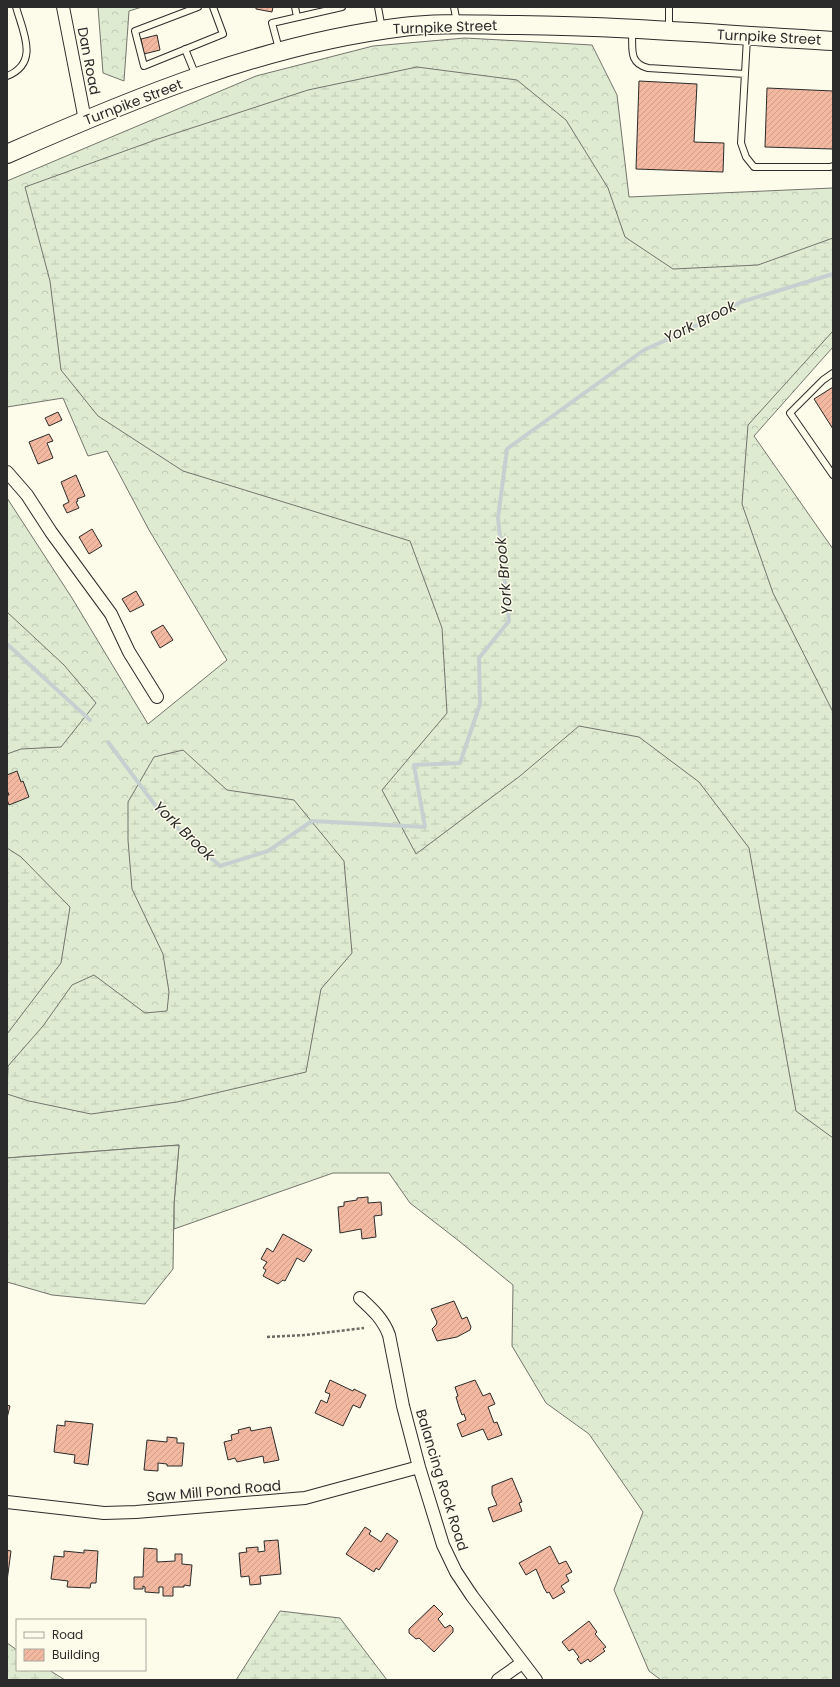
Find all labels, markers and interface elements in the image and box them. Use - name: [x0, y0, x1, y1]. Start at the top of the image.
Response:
- street label: Turnpike Street: [393, 15, 497, 39]
- street label: Turnpike Street: [716, 24, 822, 50]
- street label: Dan Road: [73, 25, 105, 97]
- street label: Turnpike Street: [81, 74, 185, 130]
- water label: York Brook: [660, 294, 741, 348]
- water label: York Brook: [490, 535, 517, 616]
- water label: York Brook: [149, 796, 221, 866]
- street label: Balancing Rock Road: [411, 1407, 473, 1553]
- street label: Saw Mill Pond Road: [146, 1475, 282, 1507]
- legend: [16, 1619, 146, 1671]
- text: Road: [52, 1626, 83, 1643]
- text: Building: [52, 1646, 100, 1663]

